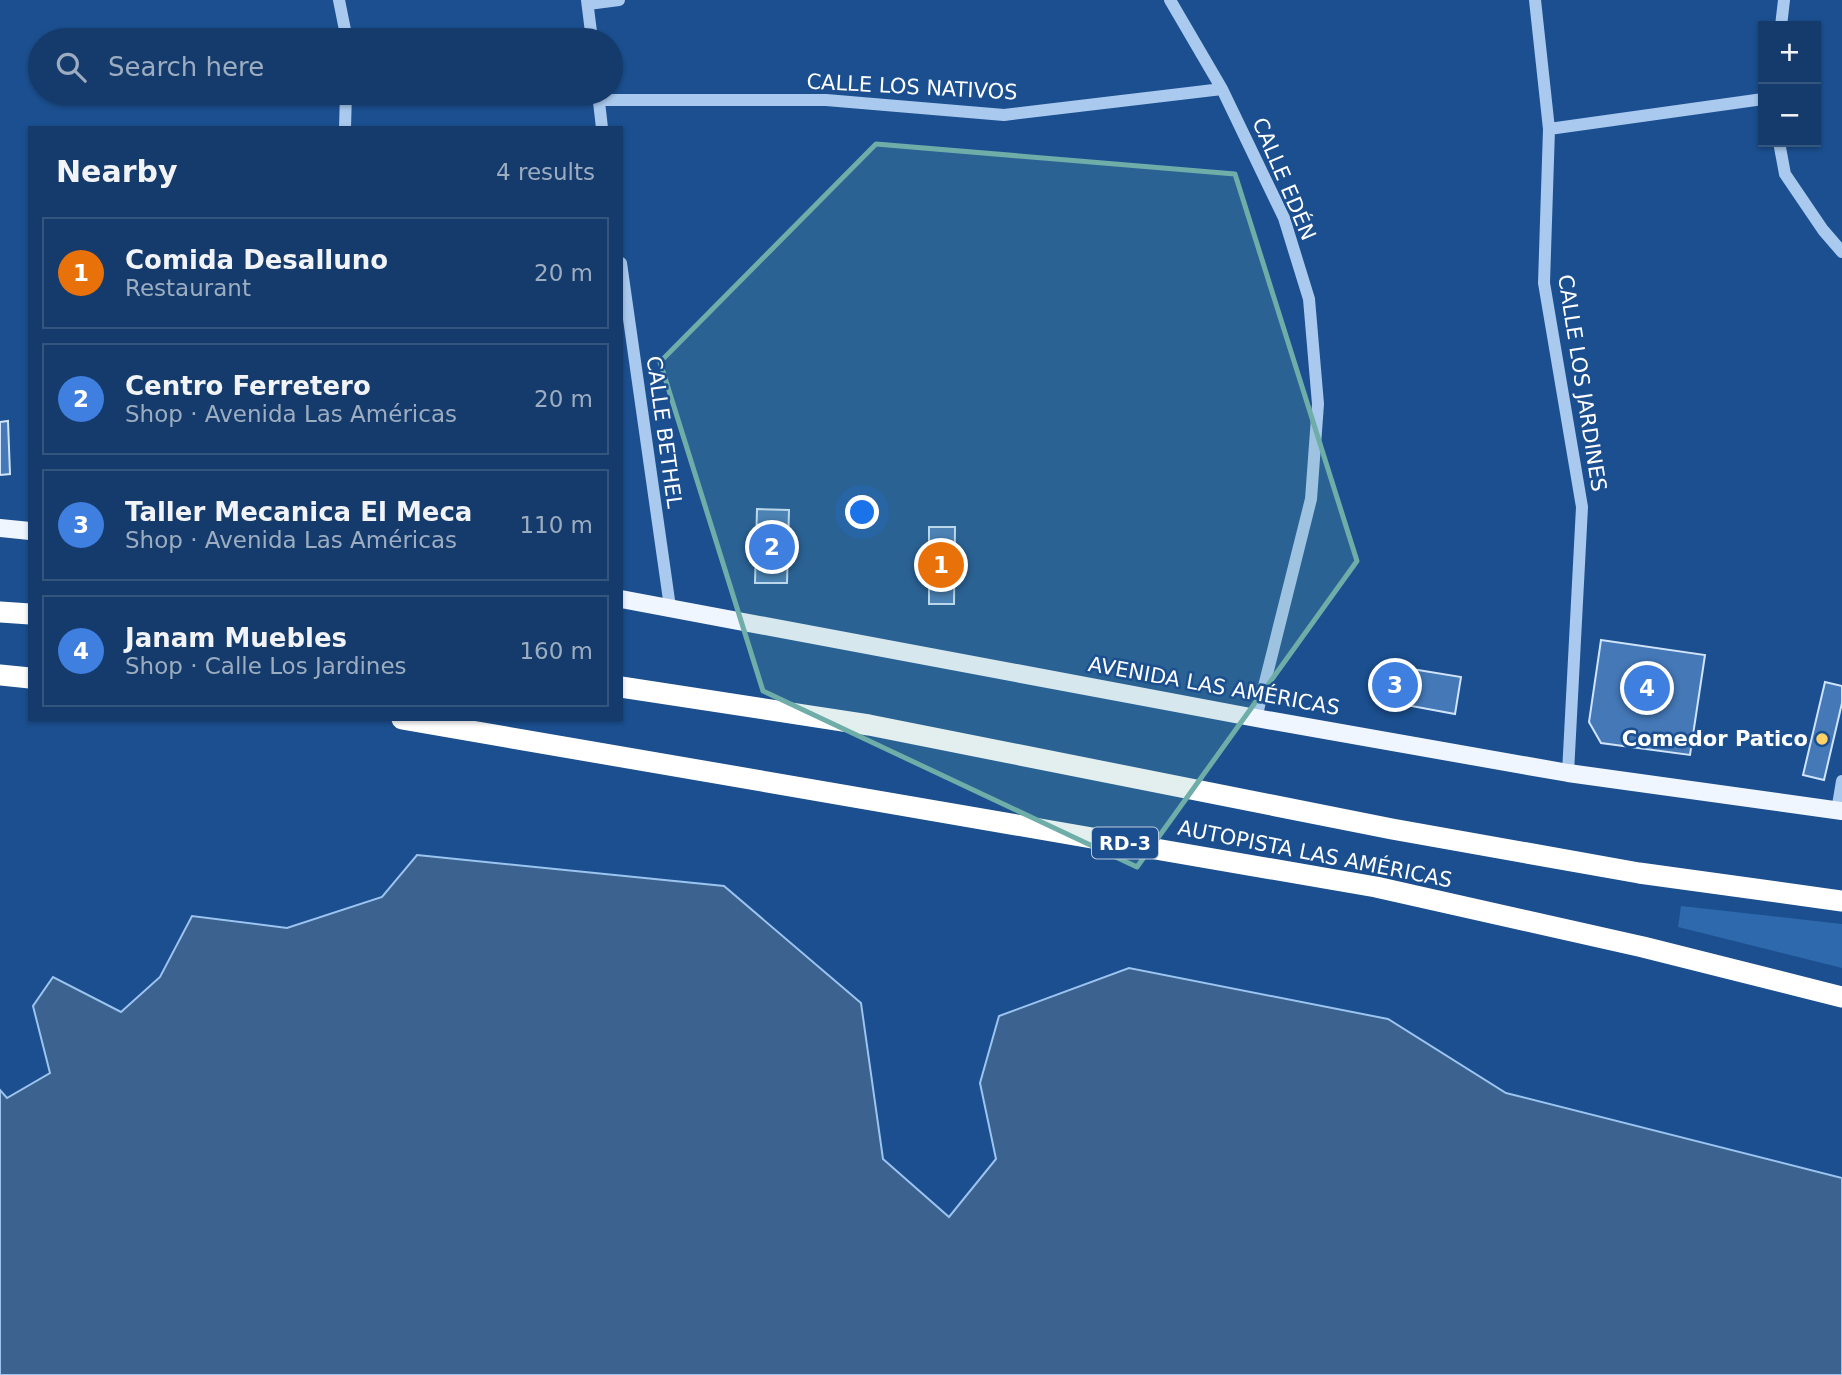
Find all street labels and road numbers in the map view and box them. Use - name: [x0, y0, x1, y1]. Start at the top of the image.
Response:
- street label: CALLE LOS NATIVOS: [806, 69, 1018, 105]
- street label: CALLE EDÉN: [1247, 114, 1322, 244]
- street label: CALLE LOS JARDINES: [1553, 273, 1611, 493]
- street label: CALLE BETHEL: [641, 354, 687, 510]
- street label: AVENIDA LAS AMÉRICAS: [1086, 651, 1342, 720]
- street label: AUTOPISTA LAS AMÉRICAS: [1176, 815, 1454, 892]
- road number: RD-3: [1092, 828, 1158, 858]

